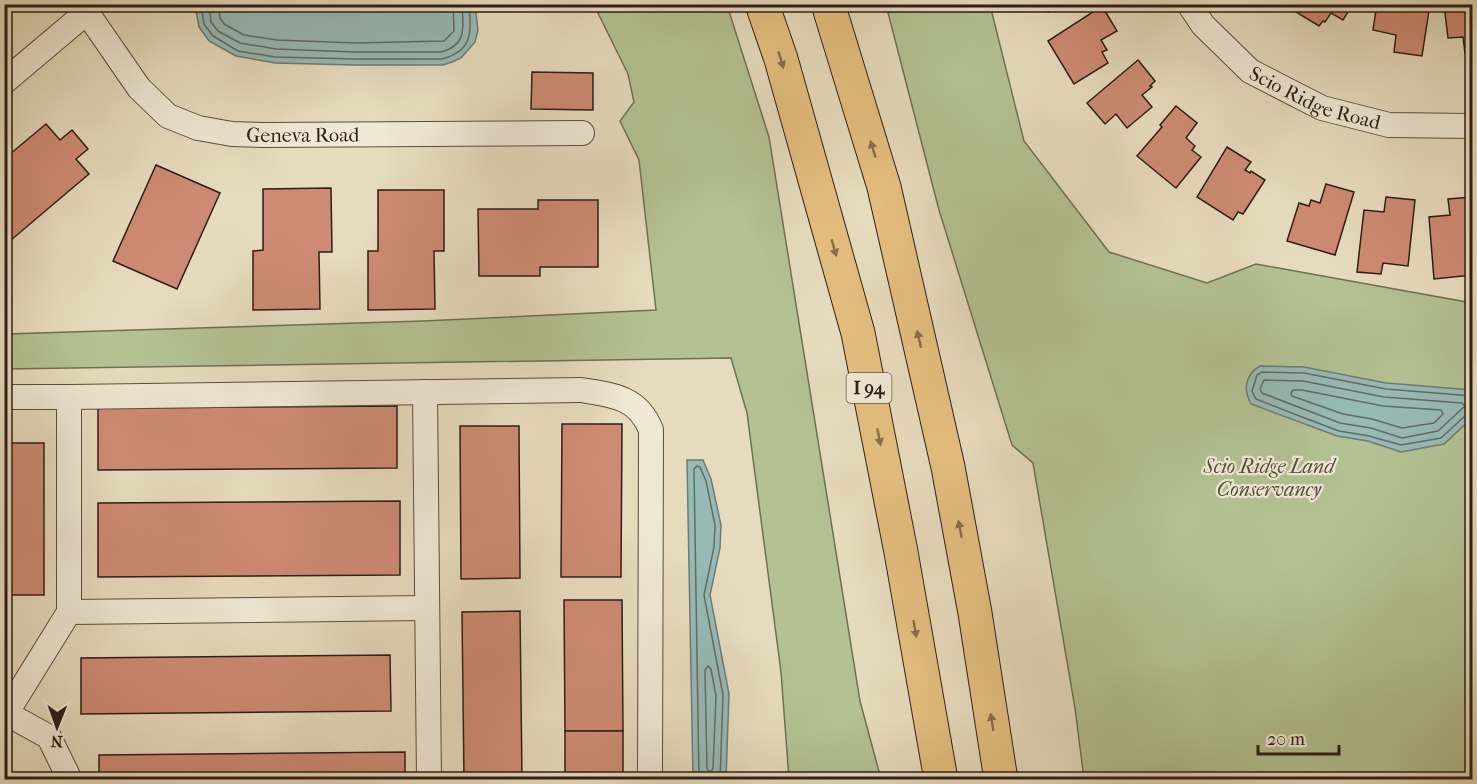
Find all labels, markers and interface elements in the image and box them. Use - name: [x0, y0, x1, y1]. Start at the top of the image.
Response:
- one-way arrow: [777, 51, 786, 69]
- street label: Scio Ridge Road: [1245, 62, 1384, 135]
- street label: Geneva Road: [246, 123, 361, 147]
- one-way arrow: [867, 140, 877, 158]
- one-way arrow: [830, 239, 839, 257]
- one-way arrow: [913, 330, 923, 348]
- road number: I 94: [846, 373, 892, 403]
- one-way arrow: [875, 428, 884, 447]
- park label: Scio Ridge Land Conservancy: [1203, 455, 1337, 501]
- one-way arrow: [955, 520, 964, 539]
- one-way arrow: [911, 619, 920, 638]
- north arrow: [27, 697, 87, 757]
- one-way arrow: [987, 712, 996, 731]
- scale bar: [1258, 718, 1339, 756]
- text: 20 m: [1267, 729, 1305, 750]
- text: N: [50, 732, 63, 751]

